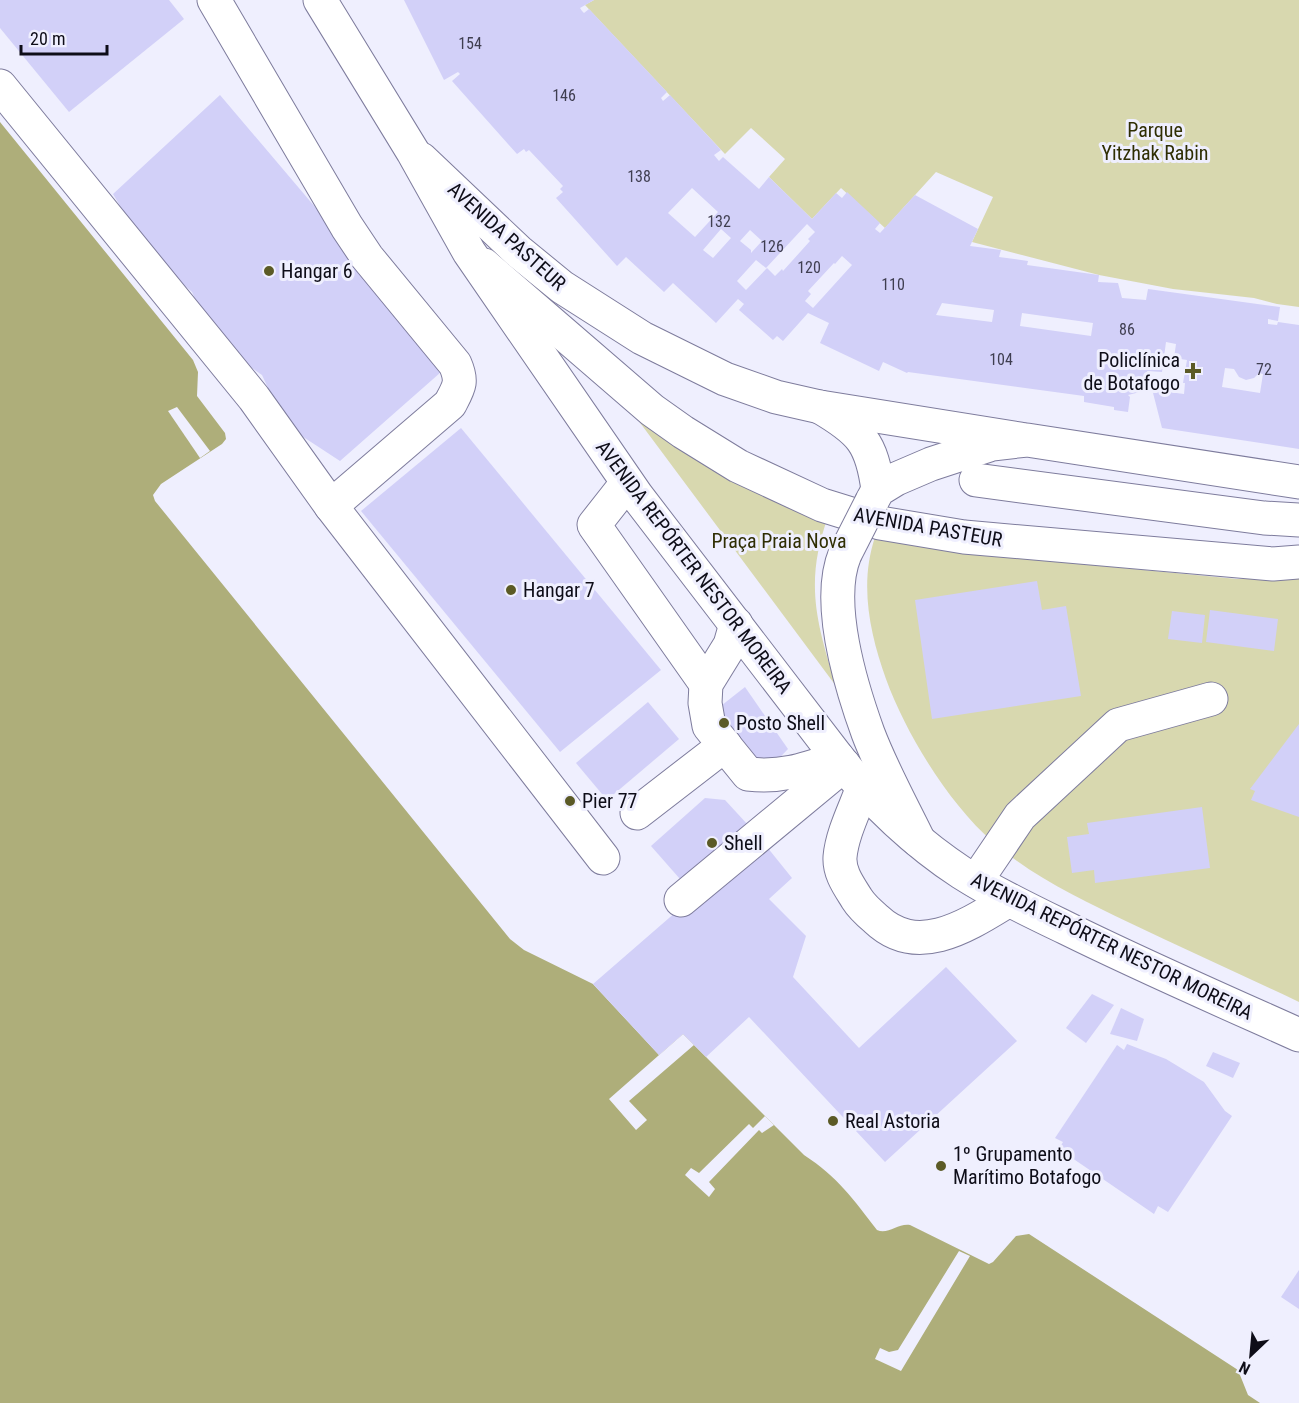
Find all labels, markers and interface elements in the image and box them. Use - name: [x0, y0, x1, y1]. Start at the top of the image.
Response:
- scale bar: [21, 18, 106, 56]
- text: 20 m: [30, 28, 65, 49]
- house number: 154: [458, 34, 482, 53]
- house number: 146: [552, 86, 576, 105]
- park label: Parque Yitzhak Rabin: [1102, 118, 1208, 165]
- house number: 138: [627, 167, 651, 186]
- street label: AVENIDA PASTEUR: [443, 177, 571, 295]
- house number: 132: [707, 212, 731, 231]
- house number: 126: [760, 237, 784, 256]
- house number: 120: [797, 258, 821, 277]
- place label: Hangar 6: [281, 259, 353, 283]
- marker: Hangar 6: [262, 264, 276, 278]
- house number: 110: [881, 275, 905, 294]
- house number: 86: [1119, 320, 1135, 339]
- place label: Policlínica de Botafogo: [1083, 348, 1180, 395]
- house number: 104: [989, 350, 1013, 369]
- house number: 72: [1256, 360, 1272, 379]
- marker: Policlínica de Botafogo: [1184, 362, 1202, 380]
- street label: AVENIDA REPÓRTER NESTOR MOREIRA: [591, 436, 797, 699]
- street label: AVENIDA PASTEUR: [852, 502, 1005, 552]
- park label: Praça Praia Nova: [711, 529, 847, 553]
- place label: Hangar 7: [523, 578, 595, 602]
- marker: Hangar 7: [504, 583, 518, 597]
- place label: Posto Shell: [736, 711, 825, 735]
- marker: Posto Shell: [717, 716, 731, 730]
- place label: Pier 77: [582, 789, 637, 813]
- marker: Pier 77: [563, 794, 577, 808]
- place label: Shell: [724, 831, 763, 855]
- marker: Shell: [705, 836, 719, 850]
- street label: AVENIDA REPÓRTER NESTOR MOREIRA: [967, 867, 1257, 1025]
- place label: Real Astoria: [845, 1109, 940, 1133]
- marker: Real Astoria: [826, 1114, 840, 1128]
- place label: 1º Grupamento Marítimo Botafogo: [953, 1142, 1101, 1189]
- marker: 1º Grupamento Marítimo Botafogo: [934, 1159, 948, 1173]
- north arrow: [1221, 1325, 1281, 1385]
- text: N: [1236, 1357, 1253, 1379]

